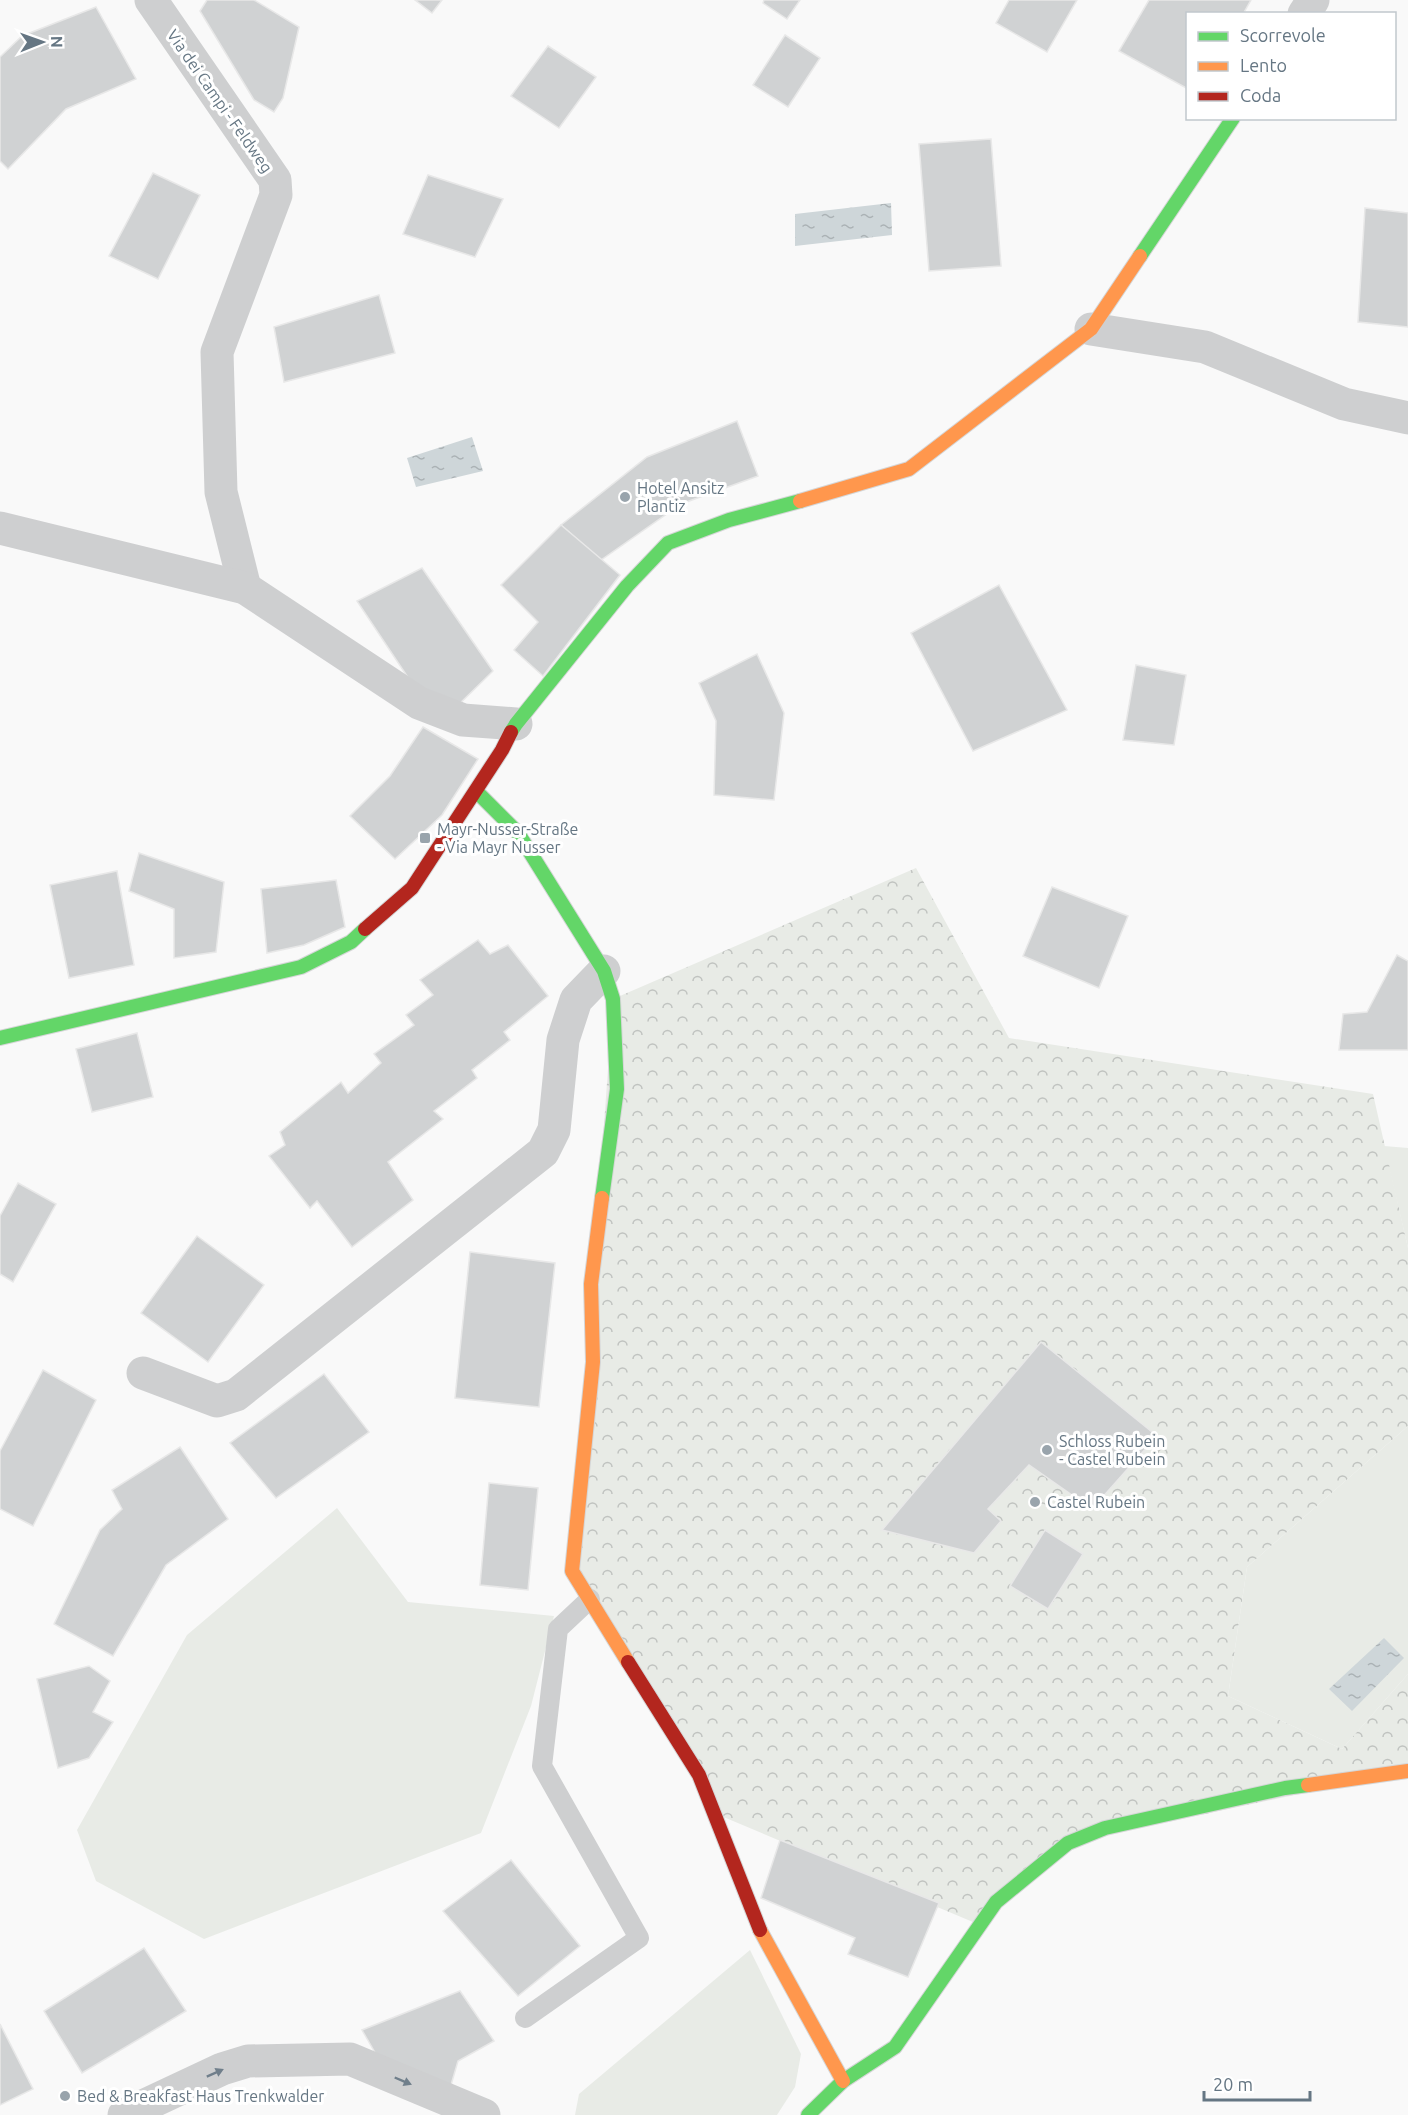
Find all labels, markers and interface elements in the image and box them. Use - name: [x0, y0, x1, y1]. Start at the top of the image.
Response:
- north arrow: [12, 12, 72, 72]
- legend: [1186, 12, 1396, 120]
- text: Scorrevole: [1240, 25, 1326, 45]
- street label: Via dei Campi - Feldweg: [164, 26, 276, 176]
- text: N: [48, 36, 66, 48]
- text: Lento: [1240, 55, 1287, 75]
- text: Coda: [1240, 85, 1281, 105]
- place label: Hotel Ansitz Plantiz: [637, 479, 724, 515]
- marker: Hotel Ansitz Plantiz: [618, 490, 632, 504]
- place label: Mayr-Nusser-Straße - Via Mayr Nusser: [437, 820, 578, 856]
- marker: Mayr-Nusser-Straße - Via Mayr Nusser: [418, 831, 432, 845]
- place label: Schloss Rubein - Castel Rubein: [1059, 1432, 1166, 1468]
- marker: Schloss Rubein - Castel Rubein: [1040, 1443, 1054, 1457]
- place label: Castel Rubein: [1047, 1493, 1145, 1511]
- marker: Castel Rubein: [1028, 1495, 1042, 1509]
- scale bar: [1204, 2064, 1310, 2102]
- one-way arrow: [207, 2068, 224, 2077]
- text: 20 m: [1213, 2074, 1253, 2094]
- one-way arrow: [395, 2076, 413, 2086]
- place label: Bed & Breakfast Haus Trenkwalder: [77, 2087, 324, 2105]
- marker: Bed & Breakfast Haus Trenkwalder: [58, 2089, 72, 2103]

